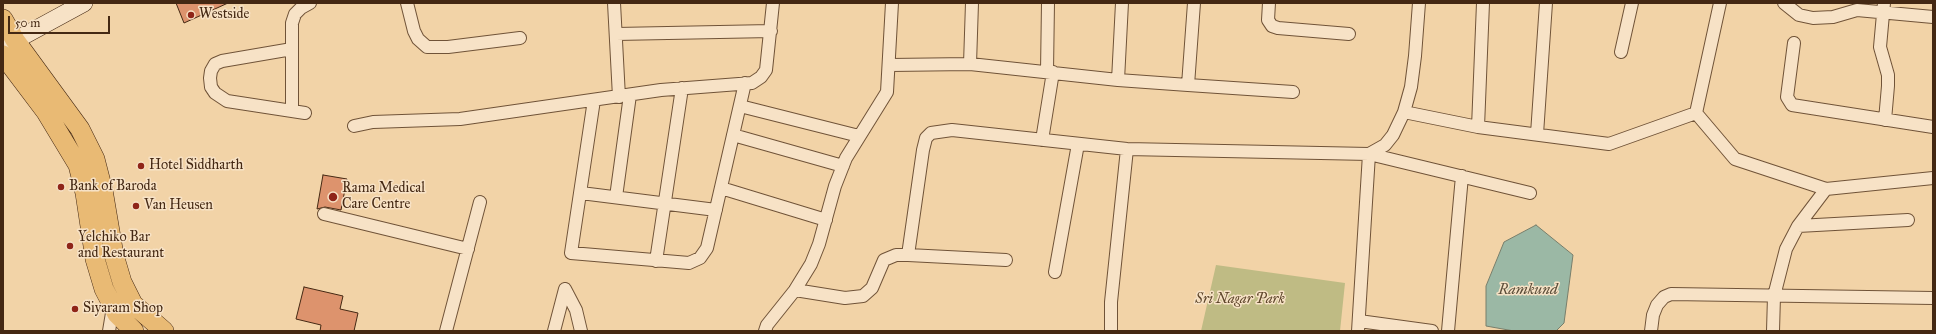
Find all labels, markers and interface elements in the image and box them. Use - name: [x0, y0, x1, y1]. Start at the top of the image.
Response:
- place label: Westside: [199, 7, 249, 23]
- scale bar: [10, 8, 112, 34]
- marker: Westside: [186, 10, 196, 20]
- text: 50 m: [15, 16, 40, 30]
- place label: Hotel Siddharth: [149, 158, 243, 174]
- marker: Hotel Siddharth: [136, 161, 146, 171]
- place label: Bank of Baroda: [69, 179, 157, 195]
- place label: Rama Medical Care Centre: [342, 181, 425, 214]
- marker: Bank of Baroda: [56, 182, 66, 192]
- marker: Rama Medical Care Centre: [327, 191, 339, 203]
- place label: Van Heusen: [144, 198, 213, 214]
- marker: Van Heusen: [131, 201, 141, 211]
- place label: Yelchiko Bar and Restaurant: [78, 230, 164, 262]
- marker: Yelchiko Bar and Restaurant: [65, 241, 75, 251]
- water label: Ramkund: [1498, 281, 1558, 299]
- park label: Sri Nagar Park: [1195, 292, 1285, 308]
- place label: Siyaram Shop: [83, 301, 163, 317]
- marker: Siyaram Shop: [70, 304, 80, 314]

